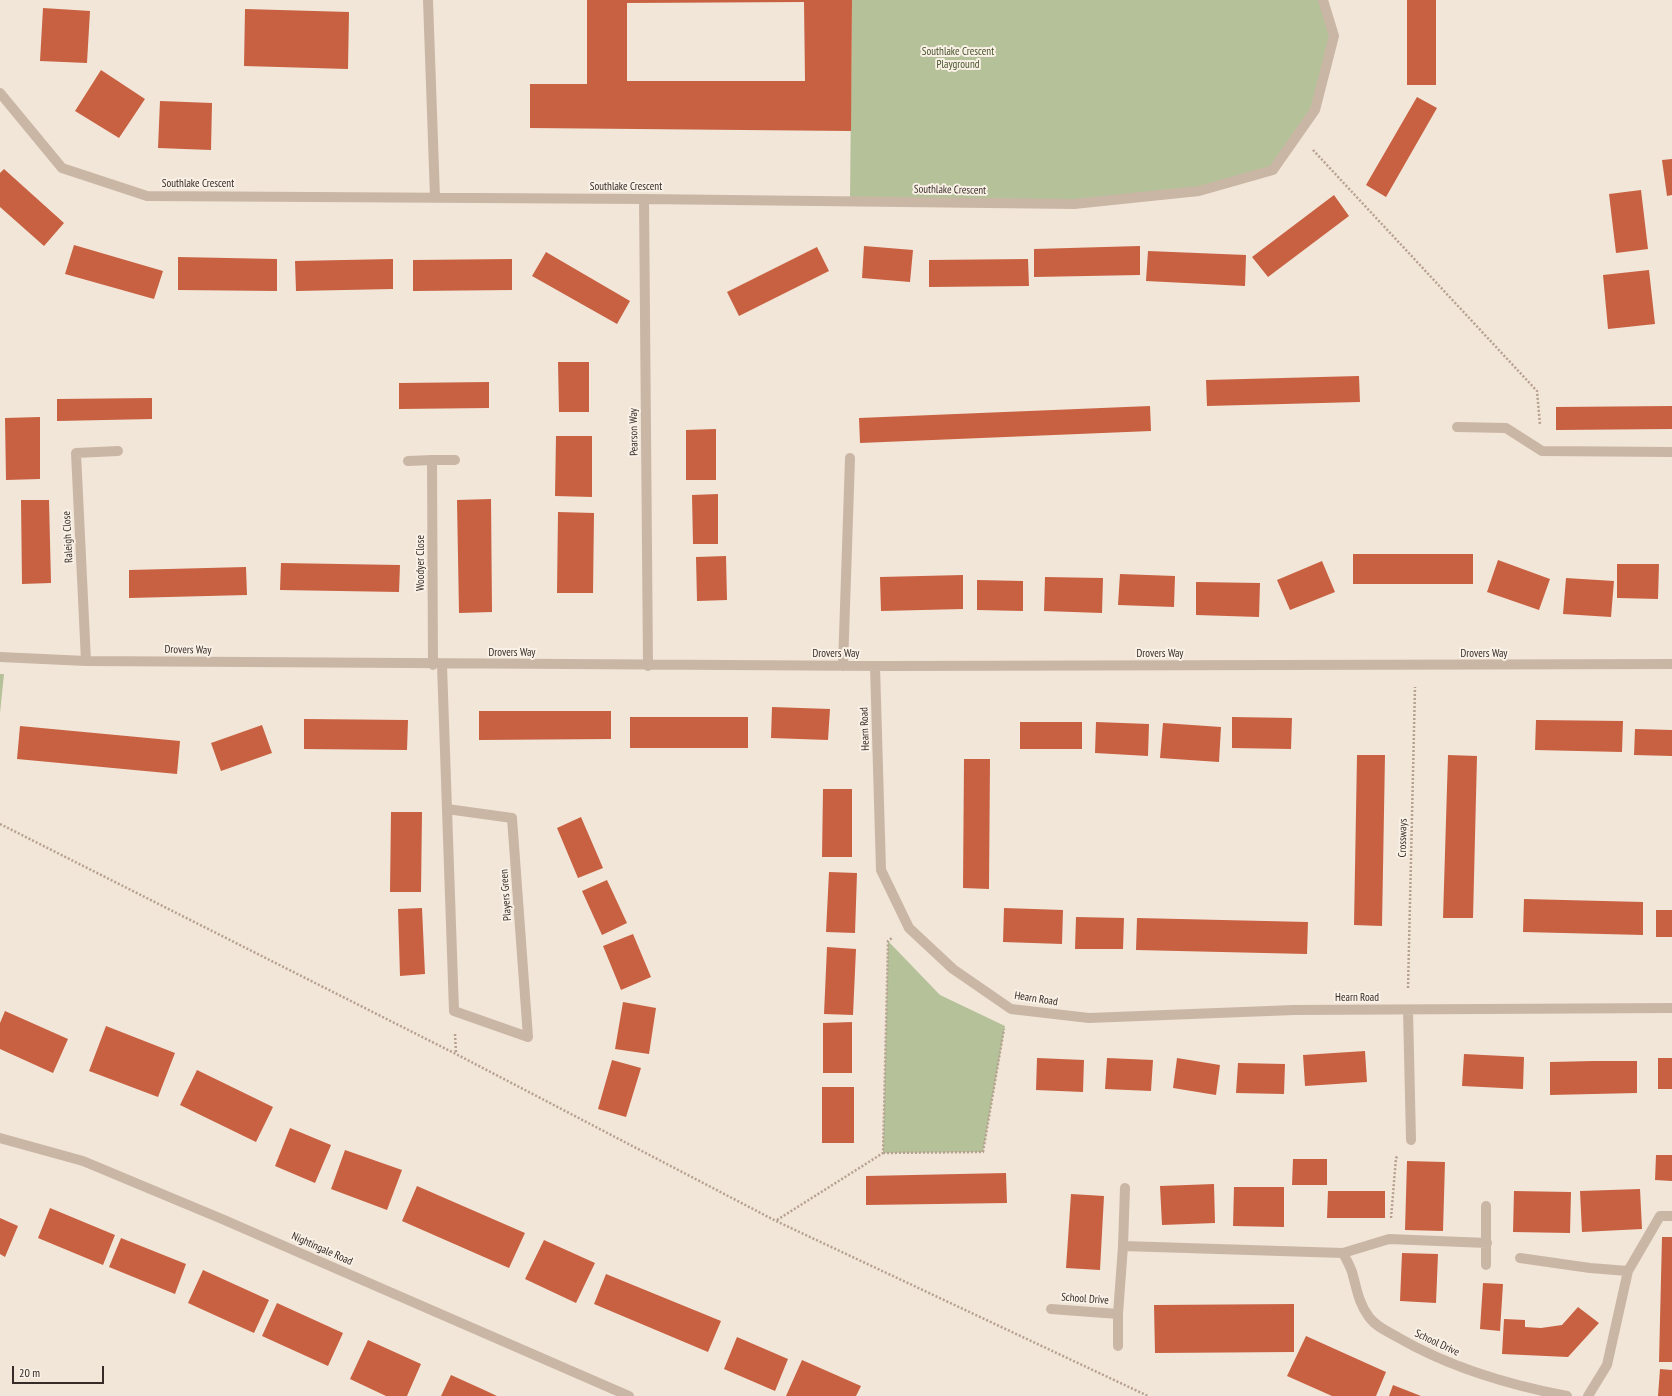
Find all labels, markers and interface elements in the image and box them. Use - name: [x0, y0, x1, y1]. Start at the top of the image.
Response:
- park label: Southlake Crescent Playground: [922, 45, 994, 71]
- street label: Southlake Crescent: [162, 177, 234, 191]
- street label: Southlake Crescent: [590, 180, 662, 194]
- street label: Southlake Crescent: [914, 183, 986, 197]
- street label: Pearson Way: [627, 408, 641, 456]
- street label: Raleigh Close: [60, 511, 76, 563]
- street label: Woodyer Close: [414, 535, 428, 591]
- street label: Drovers Way: [164, 643, 212, 657]
- street label: Drovers Way: [489, 646, 535, 660]
- street label: Drovers Way: [813, 647, 859, 661]
- street label: Drovers Way: [1137, 647, 1183, 661]
- street label: Drovers Way: [1461, 647, 1507, 661]
- street label: Hearn Road: [858, 707, 872, 751]
- street label: Crossways: [1396, 818, 1410, 858]
- street label: Players Green: [498, 869, 514, 921]
- street label: Hearn Road: [1013, 989, 1059, 1009]
- street label: Hearn Road: [1335, 991, 1379, 1005]
- street label: Nightingale Road: [289, 1230, 355, 1268]
- street label: School Drive: [1061, 1291, 1109, 1307]
- street label: School Drive: [1413, 1327, 1461, 1359]
- scale bar: [14, 1358, 106, 1384]
- text: 20 m: [19, 1365, 40, 1380]

